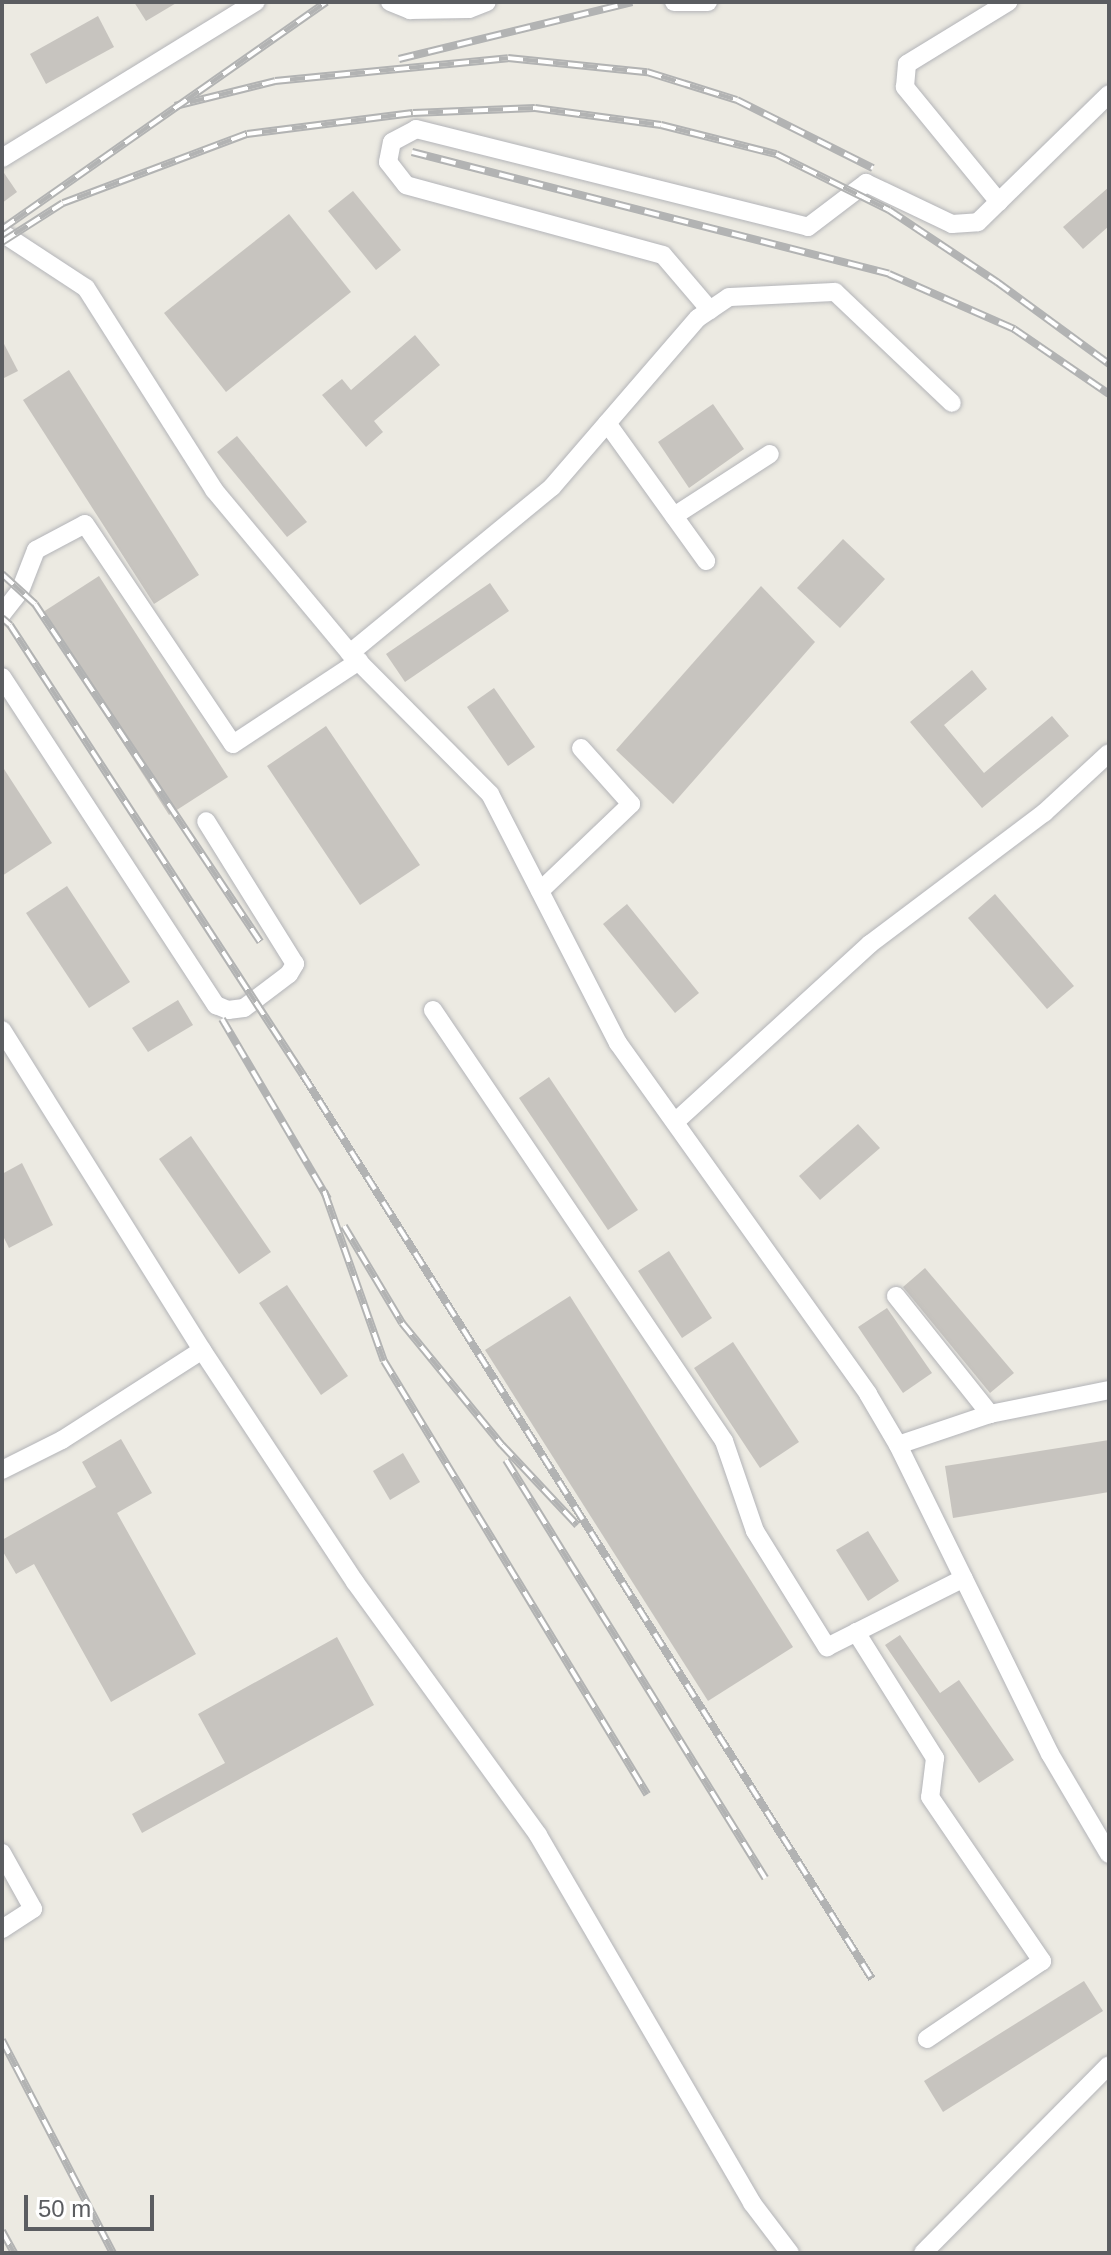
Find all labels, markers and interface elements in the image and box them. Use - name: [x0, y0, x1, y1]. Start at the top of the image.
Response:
- scale bar: [28, 2179, 158, 2229]
- text: 50 m: [38, 2195, 91, 2222]

